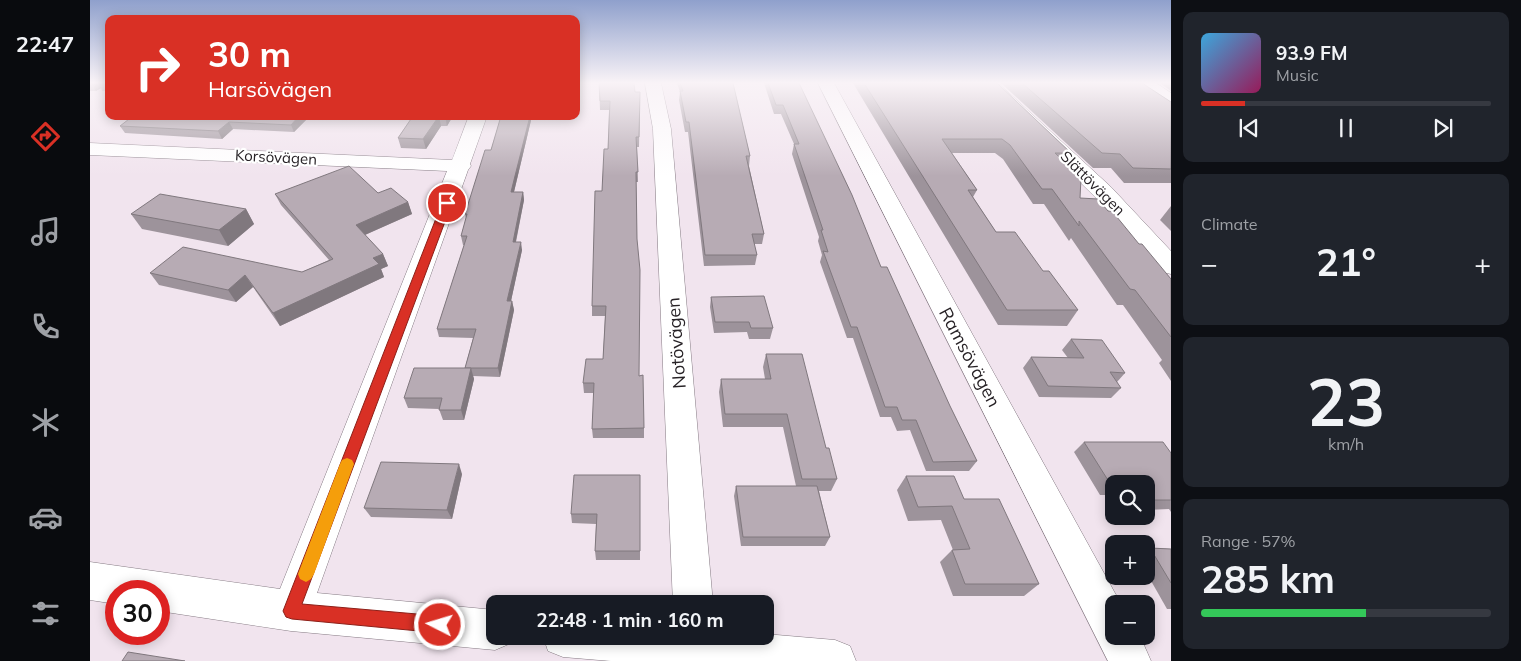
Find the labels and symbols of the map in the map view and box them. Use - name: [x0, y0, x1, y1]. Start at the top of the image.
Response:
- street label: Korsövägen: [234, 145, 318, 169]
- street label: Slättövägen: [1057, 147, 1129, 219]
- pin: [426, 182, 468, 224]
- street label: Notövägen: [661, 297, 691, 389]
- street label: Ramsövägen: [934, 303, 1006, 411]
- speed limit sign: 30: [105, 580, 170, 645]
- position arrow: [413, 598, 465, 650]

